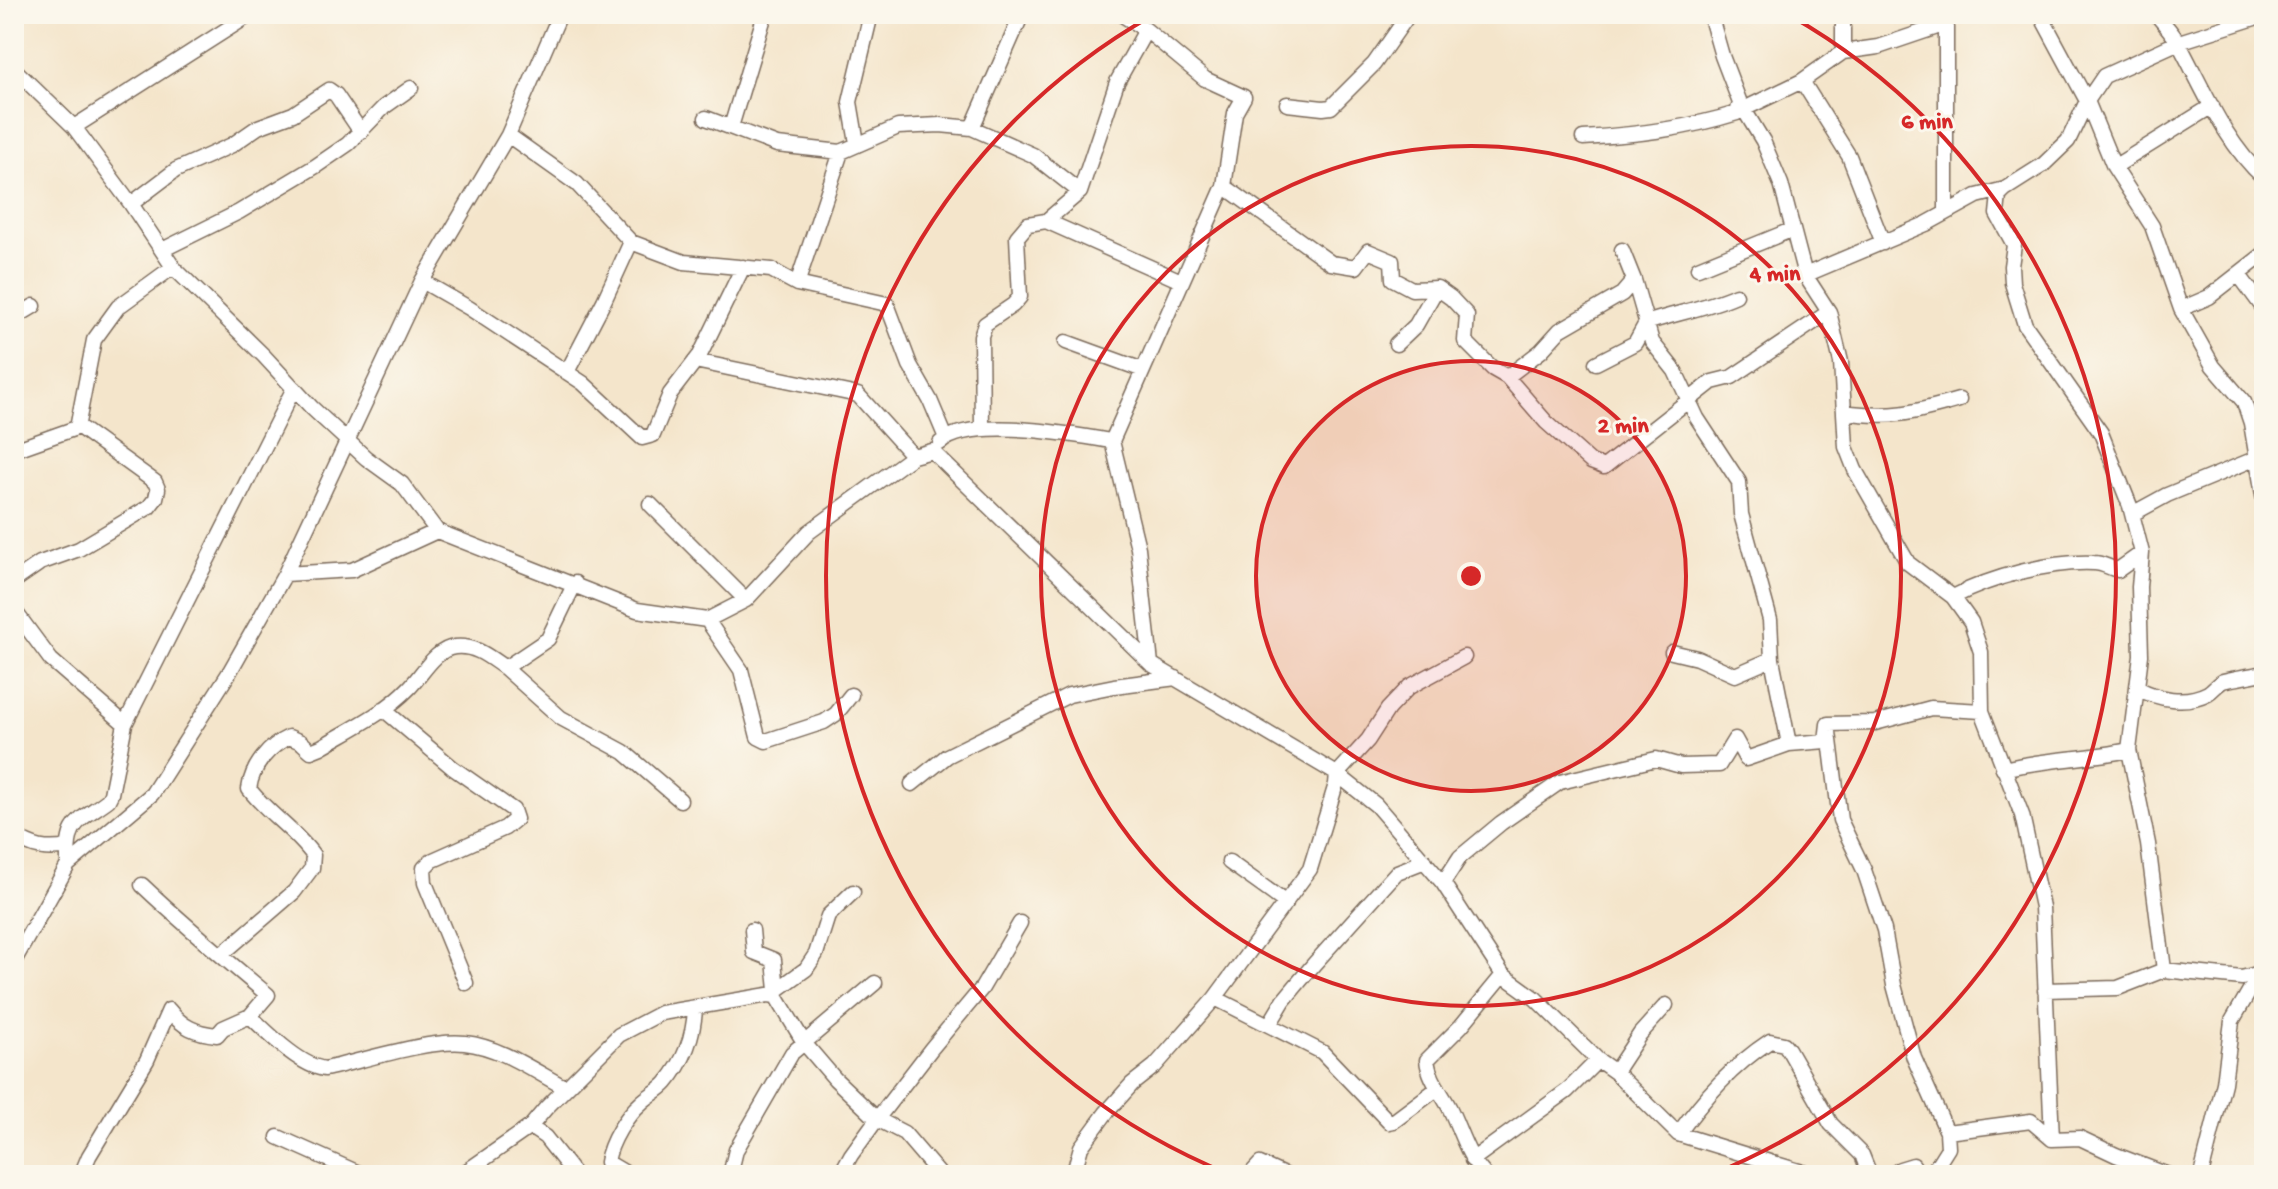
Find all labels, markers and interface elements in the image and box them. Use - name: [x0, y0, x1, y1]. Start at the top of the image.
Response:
- text: 6 min: [1901, 109, 1953, 138]
- text: 4 min: [1749, 261, 1801, 290]
- text: 2 min: [1597, 413, 1649, 442]
- centre of rings: [1457, 562, 1485, 590]

